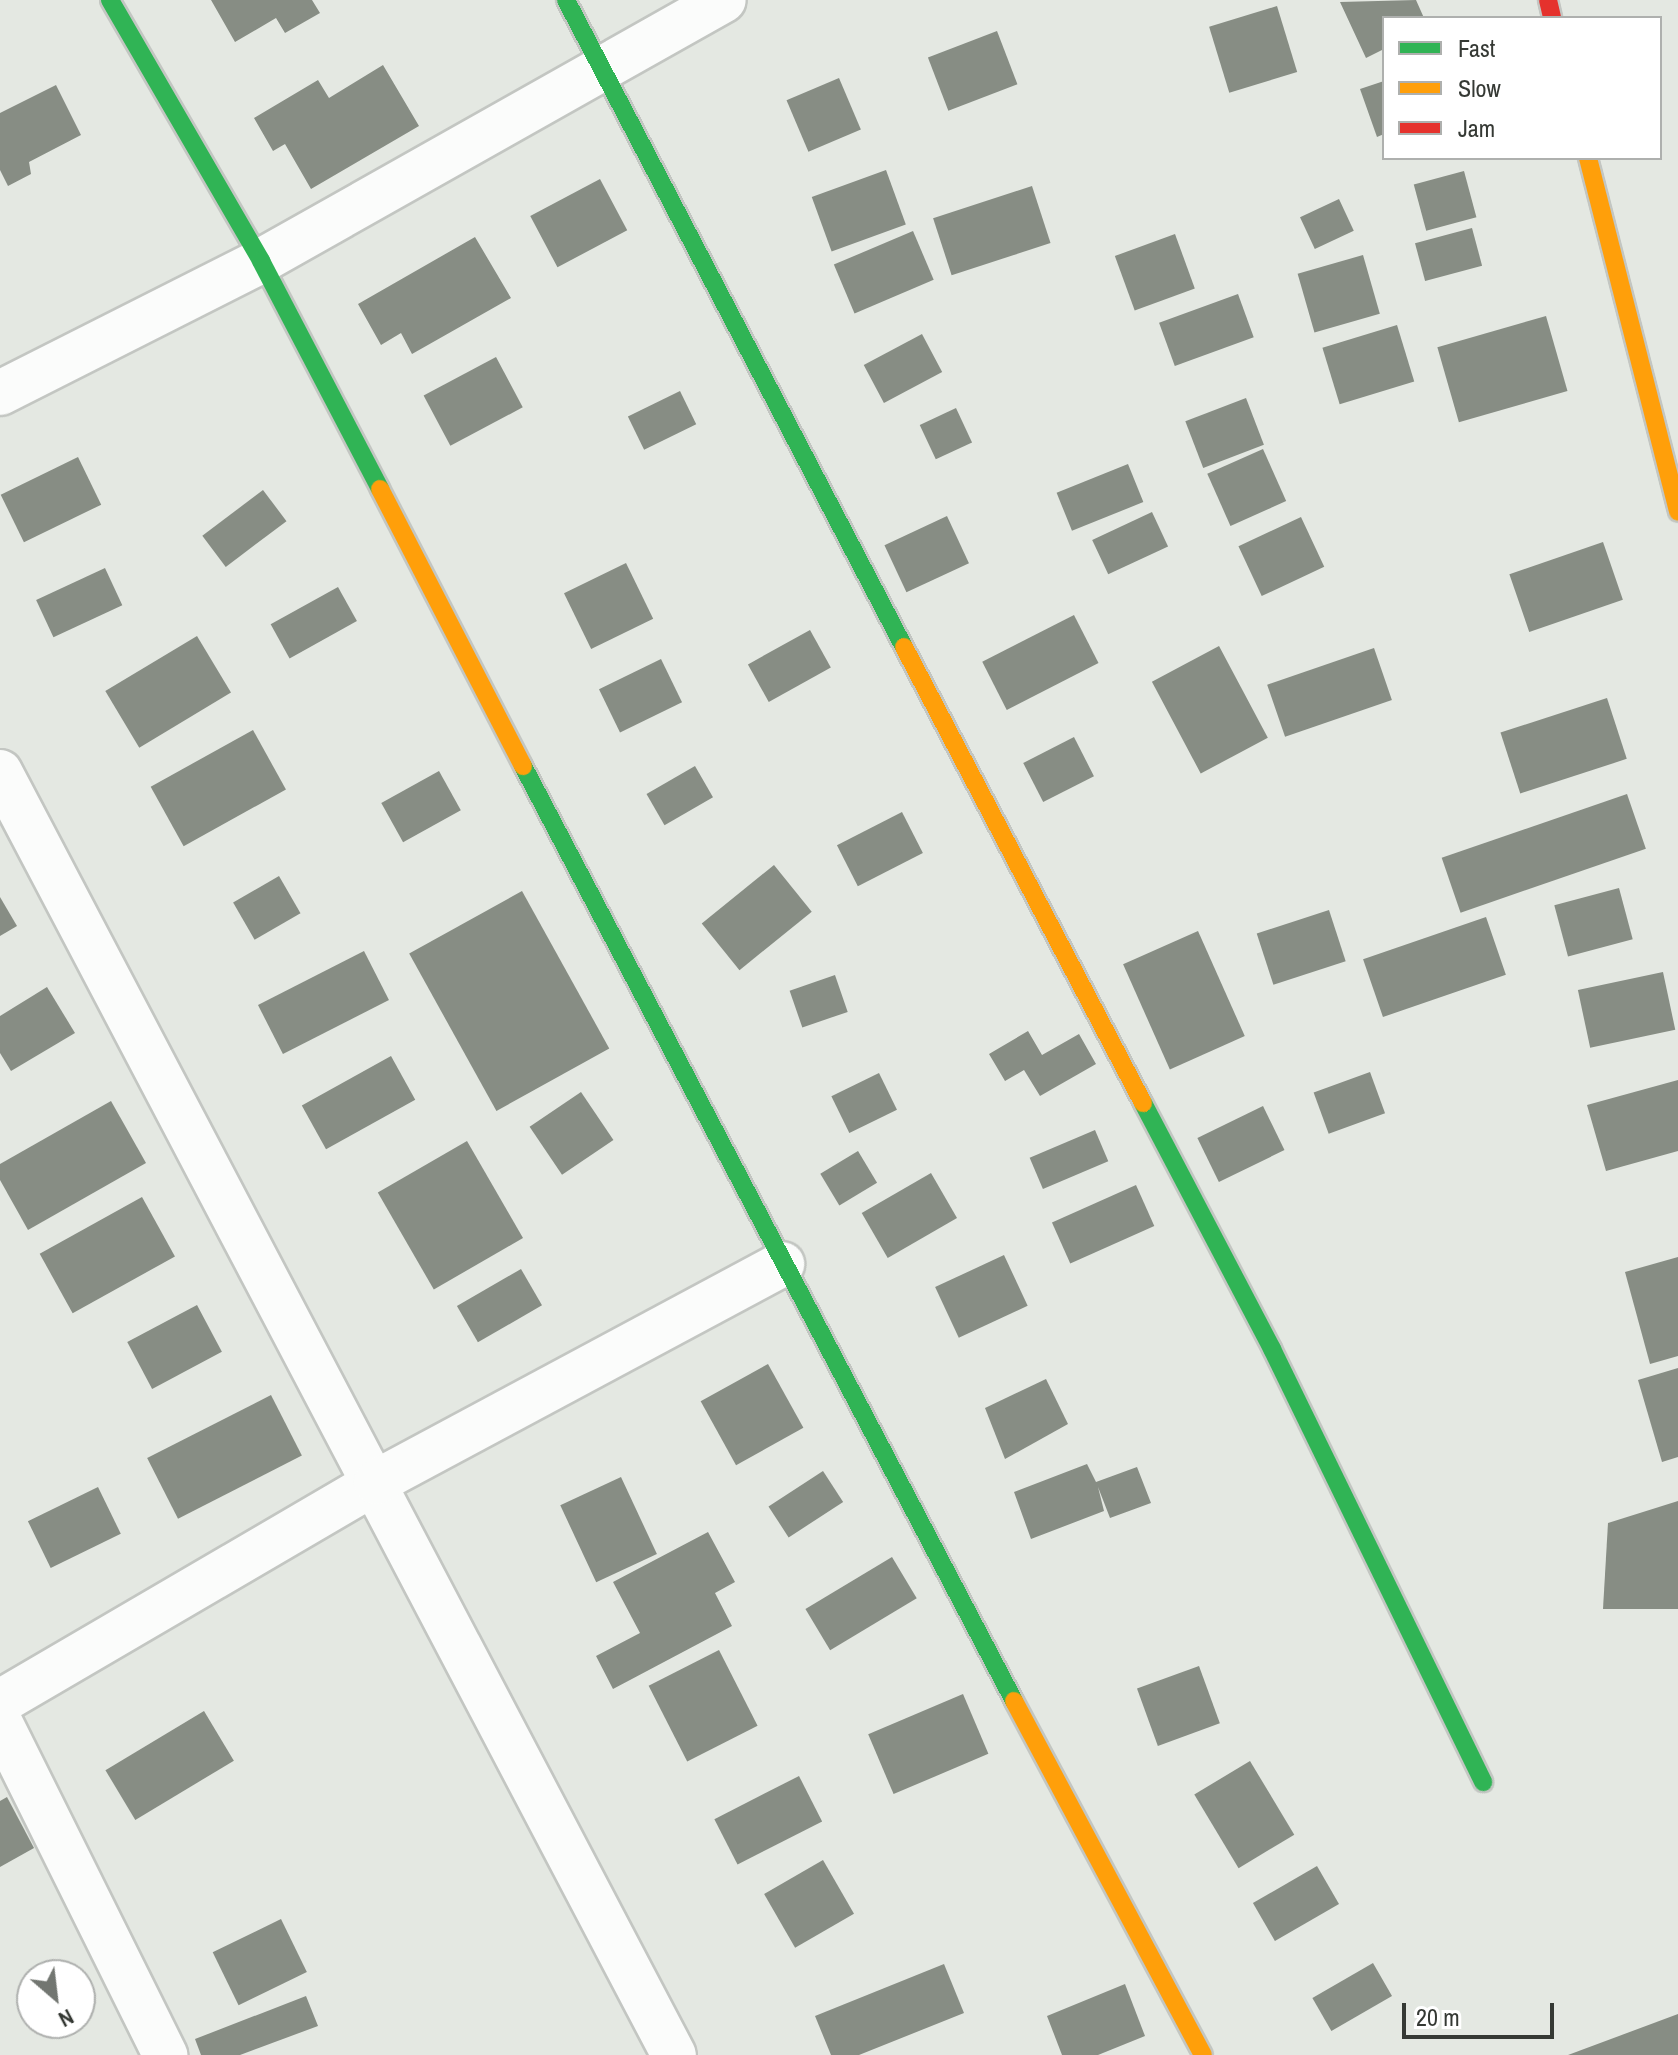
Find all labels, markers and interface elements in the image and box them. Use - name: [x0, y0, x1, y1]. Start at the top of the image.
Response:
- legend: [1382, 16, 1662, 160]
- text: Fast: [1458, 32, 1495, 64]
- text: Slow: [1458, 72, 1501, 104]
- text: Jam: [1458, 112, 1495, 144]
- north arrow: [16, 1959, 96, 2039]
- scale bar: [1406, 1987, 1558, 2037]
- text: 20 m: [1416, 2001, 1460, 2033]
- text: N: [54, 2002, 79, 2035]

